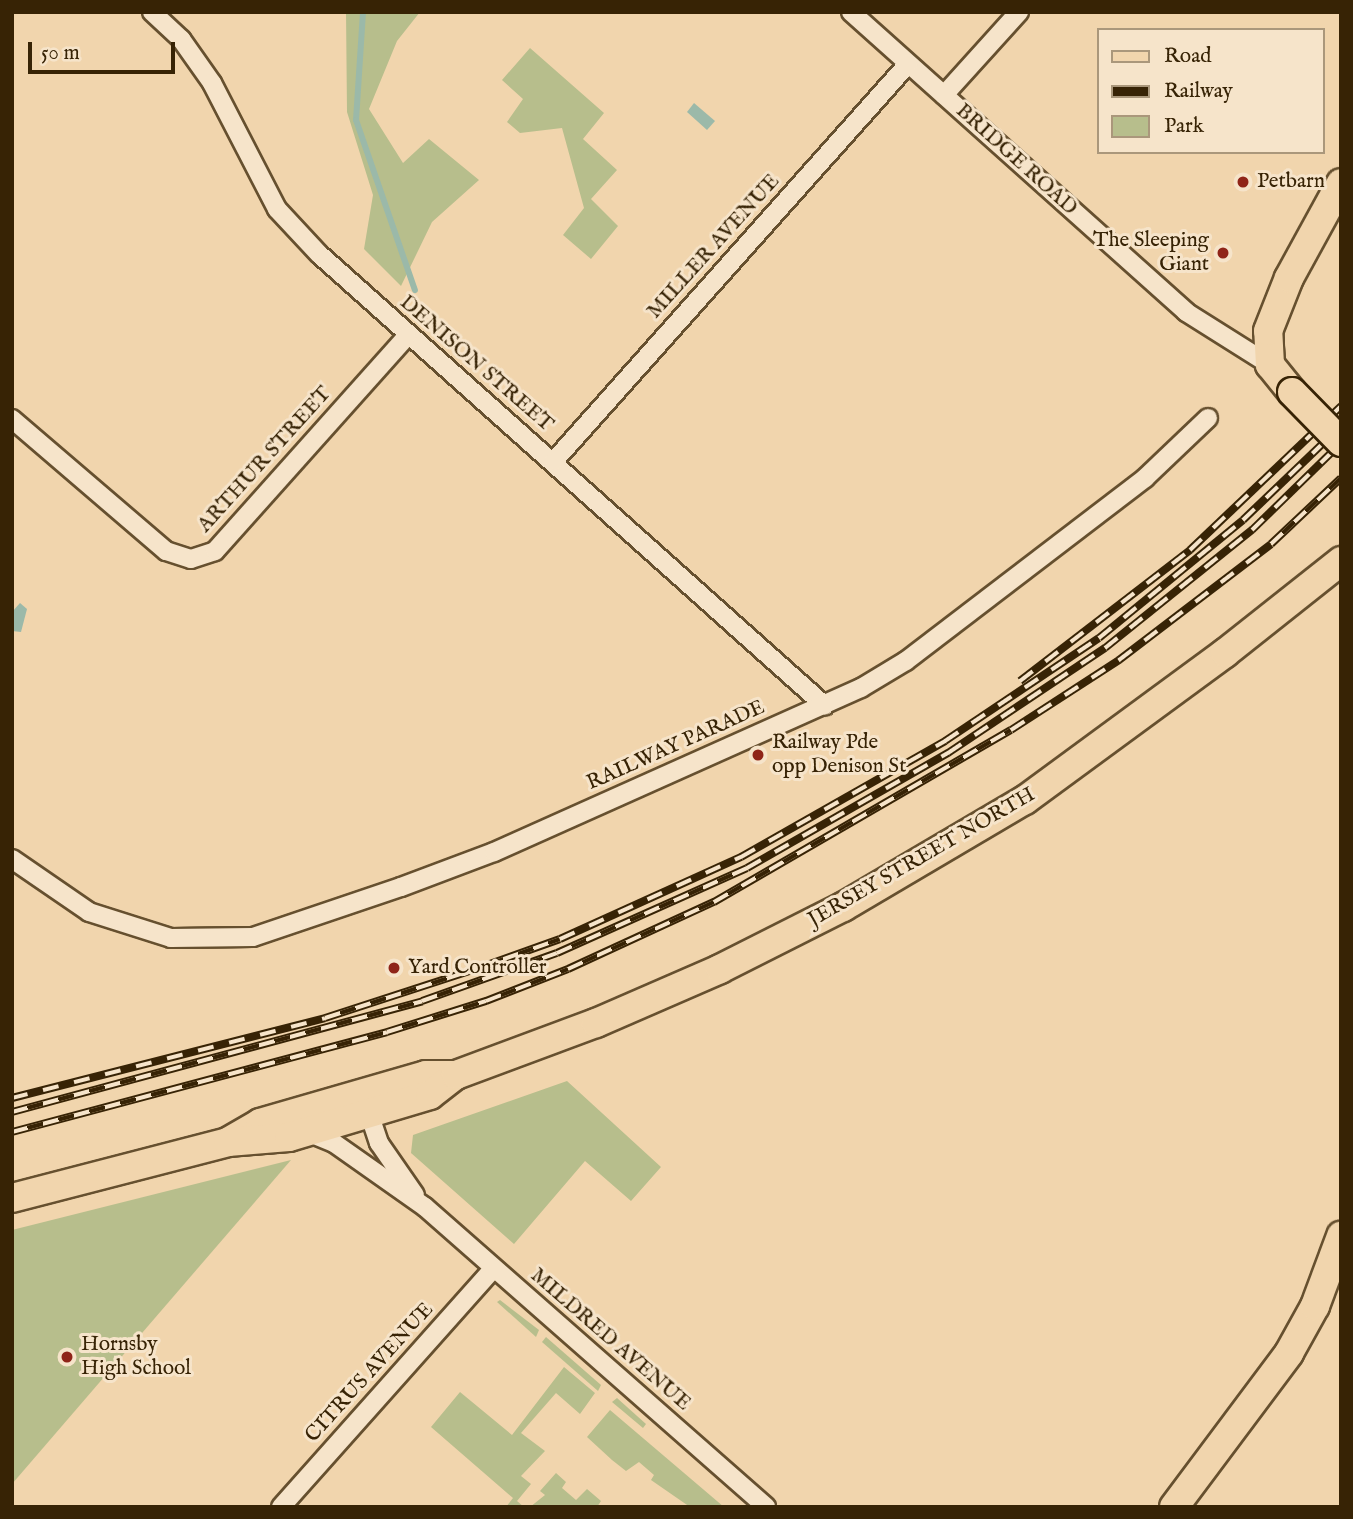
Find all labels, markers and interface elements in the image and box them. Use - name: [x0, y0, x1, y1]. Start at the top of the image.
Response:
- scale bar: [32, 28, 178, 72]
- legend: [1098, 28, 1325, 154]
- text: 50 m: [41, 40, 80, 67]
- text: Road: [1164, 43, 1211, 70]
- text: Railway: [1164, 78, 1233, 105]
- street label: BRIDGE ROAD: [950, 99, 1082, 221]
- text: Park: [1164, 113, 1204, 140]
- place label: Petbarn: [1257, 169, 1325, 195]
- street label: MILLER AVENUE: [643, 170, 785, 324]
- marker: Petbarn: [1235, 174, 1251, 190]
- place label: The Sleeping Giant: [1093, 228, 1209, 278]
- marker: The Sleeping Giant: [1215, 245, 1231, 261]
- street label: DENISON STREET: [394, 290, 558, 438]
- street label: ARTHUR STREET: [193, 382, 337, 538]
- street label: RAILWAY PARADE: [583, 695, 769, 797]
- place label: Railway Pde opp Denison St: [772, 730, 906, 780]
- marker: Railway Pde opp Denison St: [750, 747, 766, 763]
- street label: JERSEY STREET NORTH: [804, 783, 1040, 933]
- place label: Yard Controller: [408, 955, 547, 981]
- marker: Yard Controller: [386, 960, 402, 976]
- street label: MILDRED AVENUE: [525, 1264, 695, 1416]
- street label: CITRUS AVENUE: [301, 1298, 439, 1448]
- place label: Hornsby High School: [81, 1332, 191, 1382]
- marker: Hornsby High School: [59, 1349, 75, 1365]

